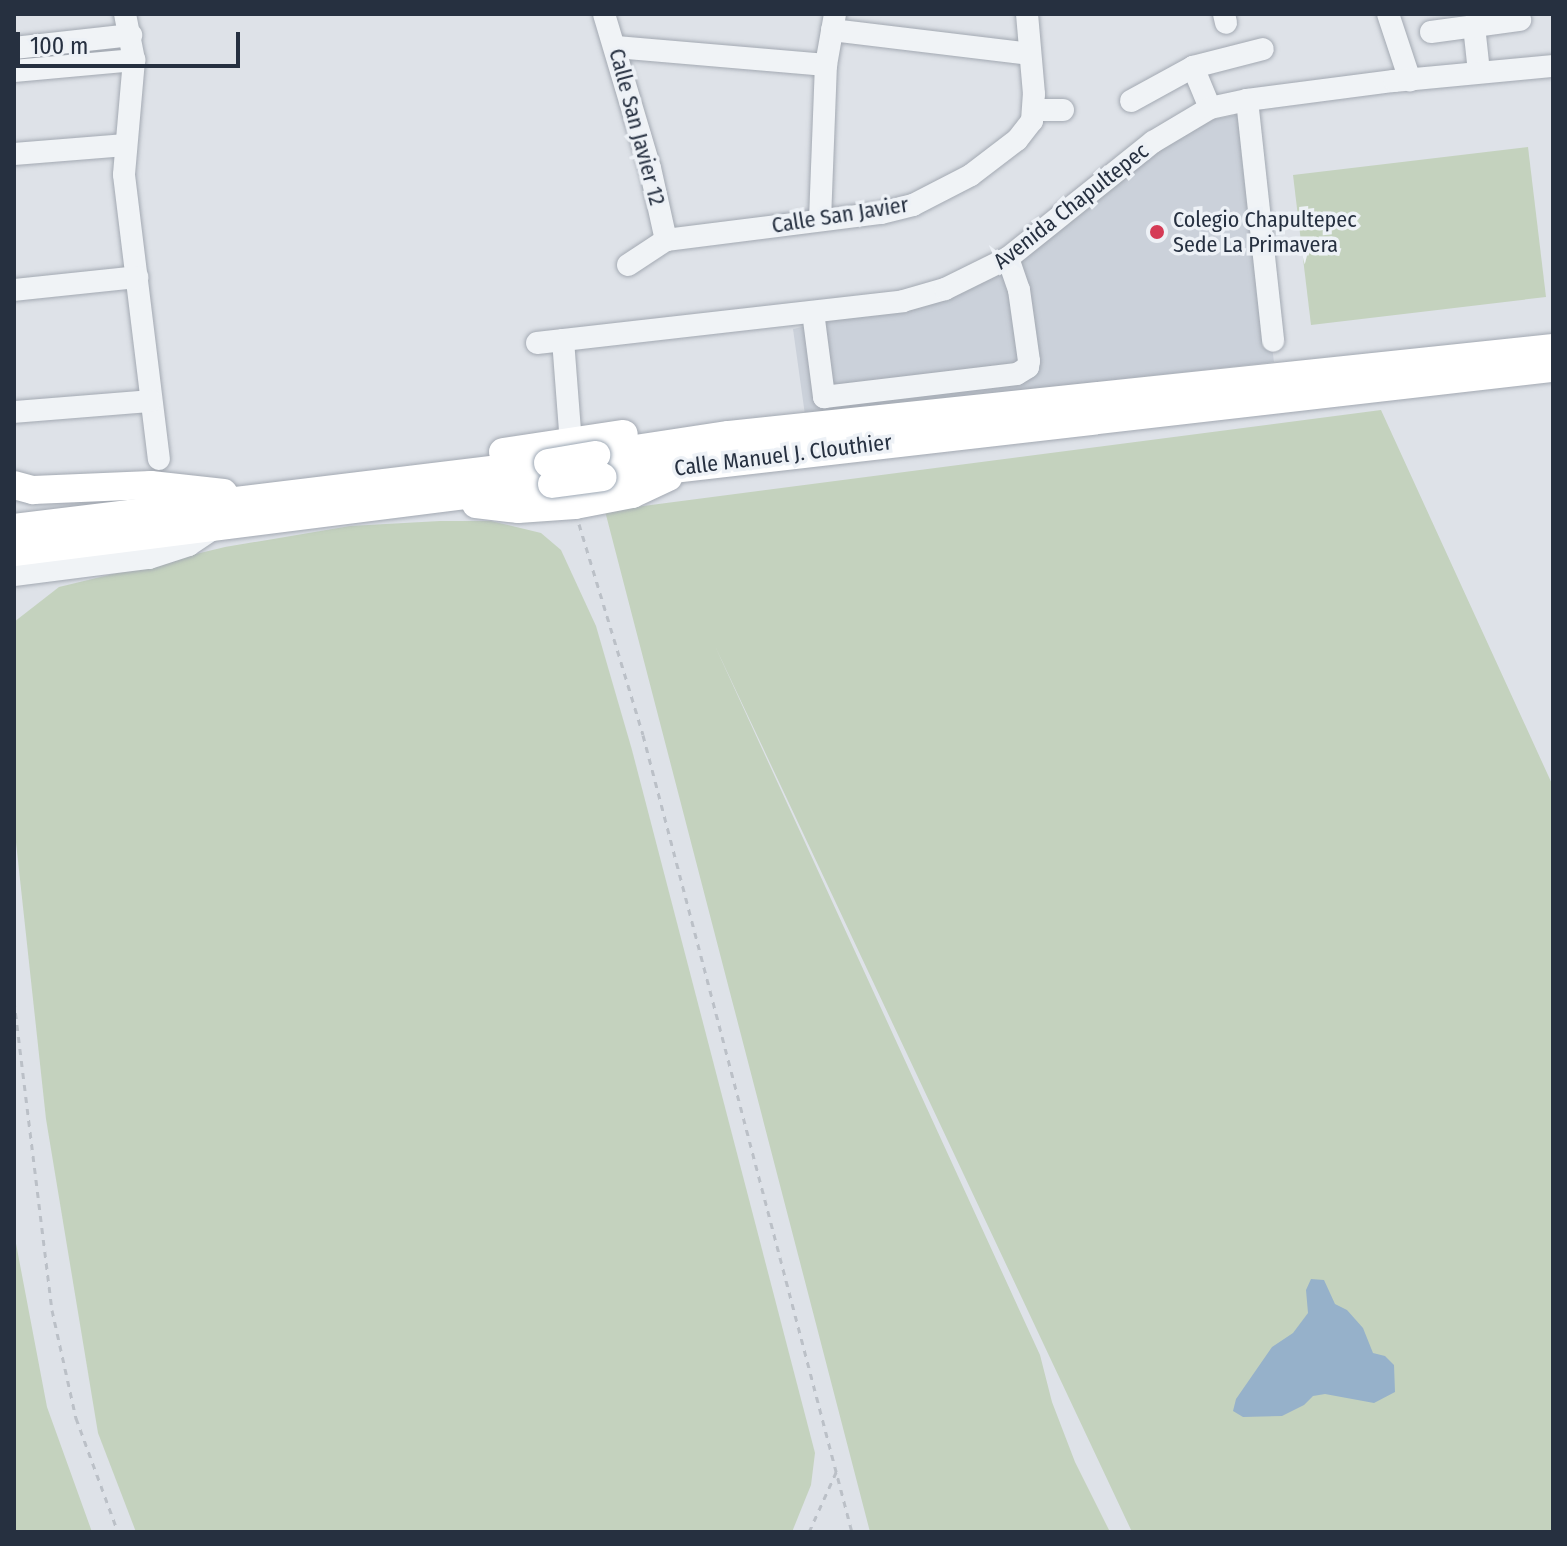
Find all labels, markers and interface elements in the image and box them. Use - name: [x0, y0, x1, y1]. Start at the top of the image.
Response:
- scale bar: [20, 16, 244, 66]
- text: 100 m: [30, 32, 88, 60]
- street label: Calle San Javier 12: [603, 46, 671, 208]
- street label: Avenida Chapultepec: [988, 137, 1154, 275]
- street label: Calle San Javier: [770, 191, 910, 239]
- place label: Colegio Chapultepec Sede La Primavera: [1173, 206, 1357, 258]
- marker: Colegio Chapultepec Sede La Primavera: [1148, 223, 1166, 241]
- street label: Calle Manuel J. Clouthier: [673, 429, 893, 481]

